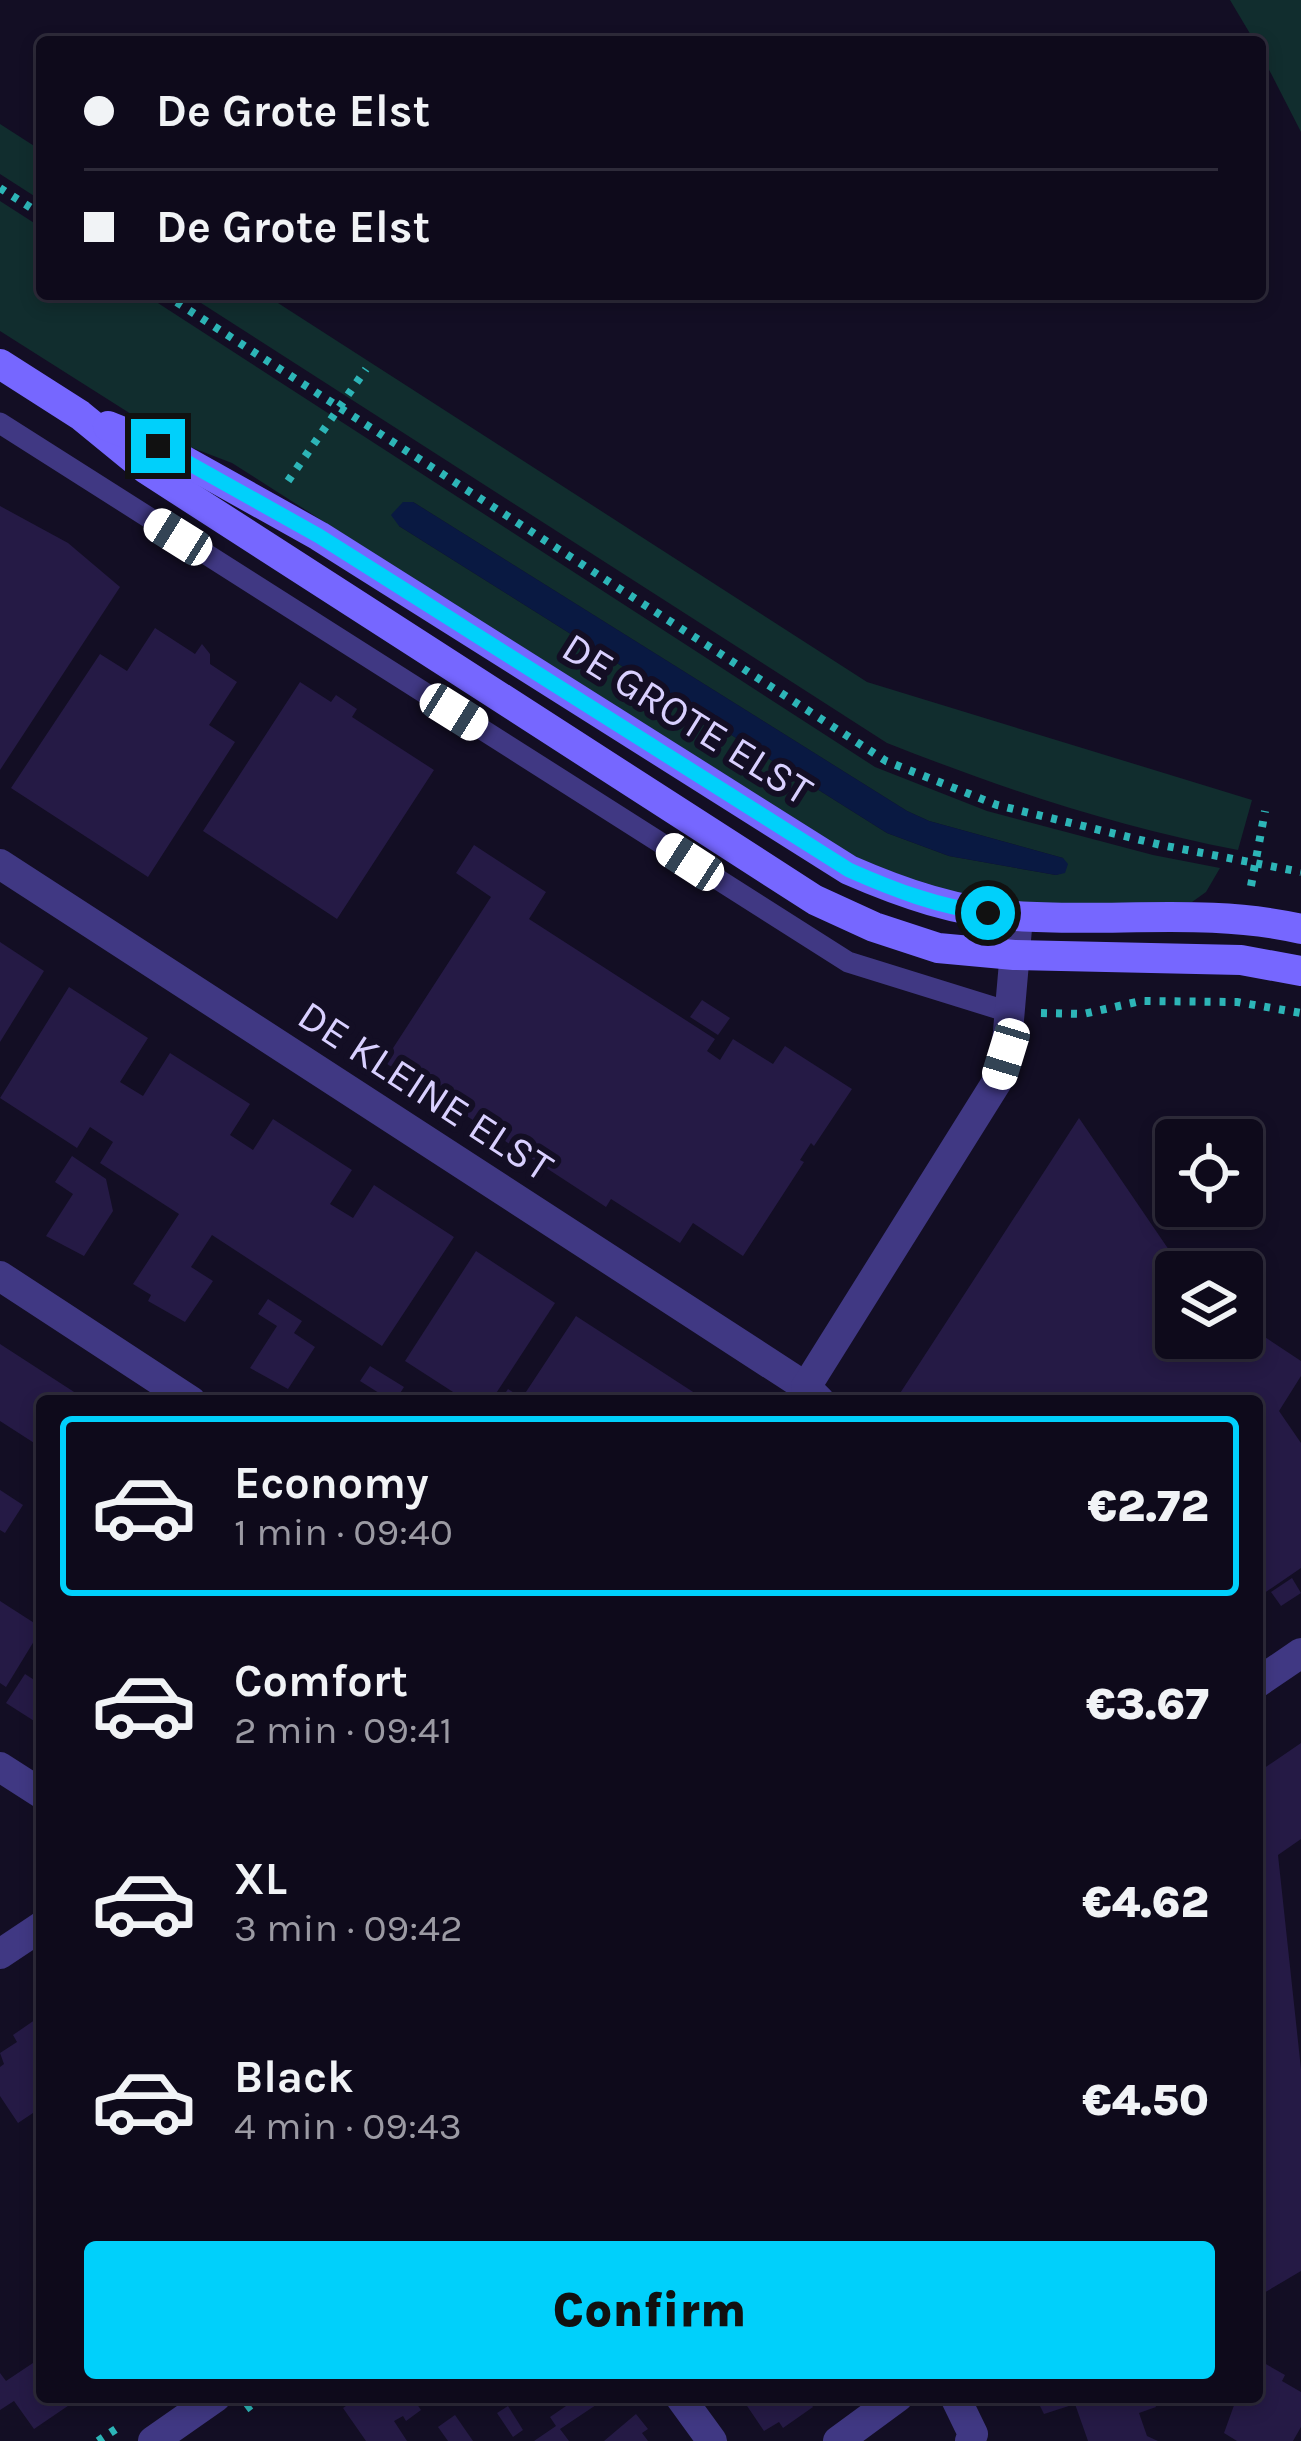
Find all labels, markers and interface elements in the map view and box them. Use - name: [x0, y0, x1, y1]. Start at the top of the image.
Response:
- text: De Grote Elst: [156, 85, 430, 137]
- text: De Grote Elst: [156, 201, 430, 253]
- route end: [131, 419, 185, 473]
- car: [138, 503, 218, 571]
- street label: DE GROTE ELST: [553, 622, 822, 816]
- car: [414, 678, 494, 746]
- car: [650, 827, 730, 897]
- route start: [961, 886, 1015, 940]
- street label: DE KLEINE ELST: [289, 990, 562, 1192]
- car: [978, 1014, 1034, 1094]
- map controls: [1155, 1119, 1263, 1359]
- button: locate: [1155, 1119, 1263, 1227]
- button: layers: [1155, 1251, 1263, 1359]
- icon: car: [90, 1452, 198, 1560]
- text: Economy: [234, 1457, 429, 1509]
- text: €2.72: [1088, 1480, 1209, 1532]
- text: 1 min · 09:40: [234, 1509, 453, 1555]
- icon: car: [90, 1650, 198, 1758]
- text: Comfort: [234, 1655, 408, 1707]
- text: €3.67: [1086, 1678, 1209, 1730]
- text: 2 min · 09:41: [234, 1707, 452, 1753]
- icon: car: [90, 1848, 198, 1956]
- text: XL: [234, 1853, 287, 1905]
- text: €4.62: [1082, 1876, 1209, 1928]
- text: 3 min · 09:42: [234, 1905, 463, 1951]
- icon: car: [90, 2046, 198, 2154]
- text: Black: [234, 2051, 354, 2103]
- text: €4.50: [1082, 2074, 1209, 2126]
- text: 4 min · 09:43: [234, 2103, 462, 2149]
- button: Confirm: [84, 2241, 1215, 2379]

